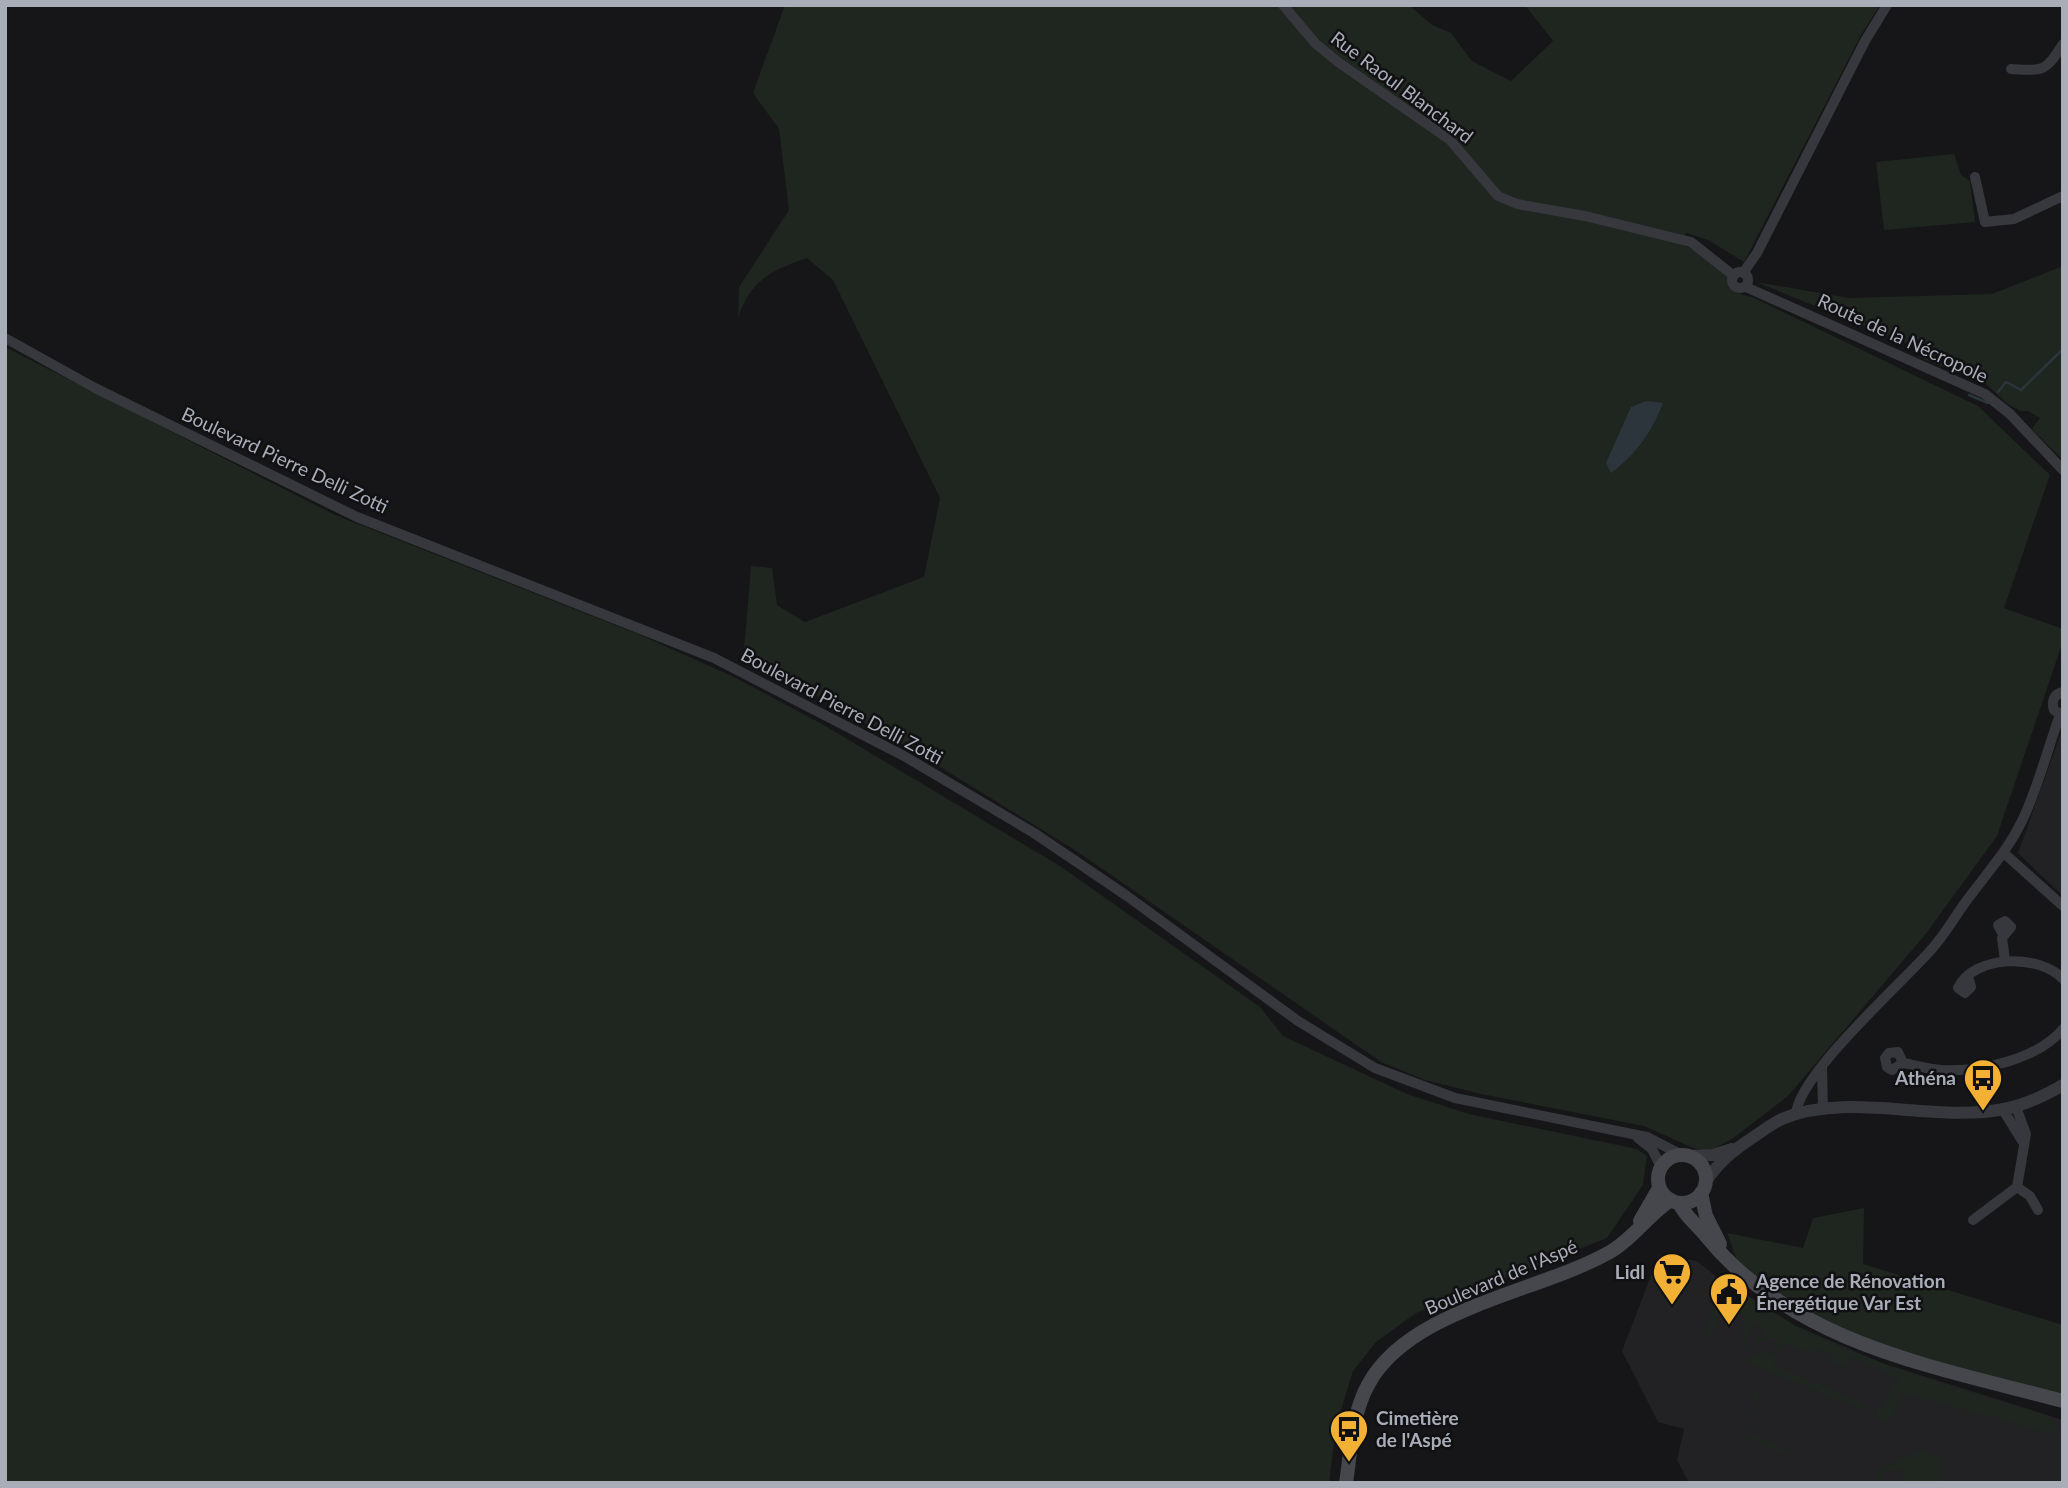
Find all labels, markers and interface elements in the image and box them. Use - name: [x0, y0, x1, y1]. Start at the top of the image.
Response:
- street label: Rue Raoul Blanchard: [1327, 26, 1478, 147]
- street label: Route de la Nécropole: [1814, 288, 1992, 387]
- street label: Boulevard Pierre Delli Zotti: [178, 402, 392, 518]
- street label: Boulevard Pierre Delli Zotti: [737, 643, 947, 769]
- bus stop icon: Athéna: [1962, 1057, 2004, 1112]
- place label: Athéna: [1894, 1066, 1956, 1089]
- street label: Boulevard de l'Aspé: [1421, 1234, 1581, 1319]
- supermarket icon: Lidl: [1651, 1251, 1693, 1306]
- place label: Lidl: [1615, 1260, 1645, 1283]
- place label: Agence de Rénovation Énergétique Var Est: [1755, 1269, 1945, 1314]
- public building icon: Agence de Rénovation Énergétique Var Est: [1708, 1271, 1750, 1326]
- place label: Cimetière de l'Aspé: [1376, 1406, 1459, 1451]
- bus stop icon: Cimetière de l'Aspé: [1328, 1408, 1370, 1463]

